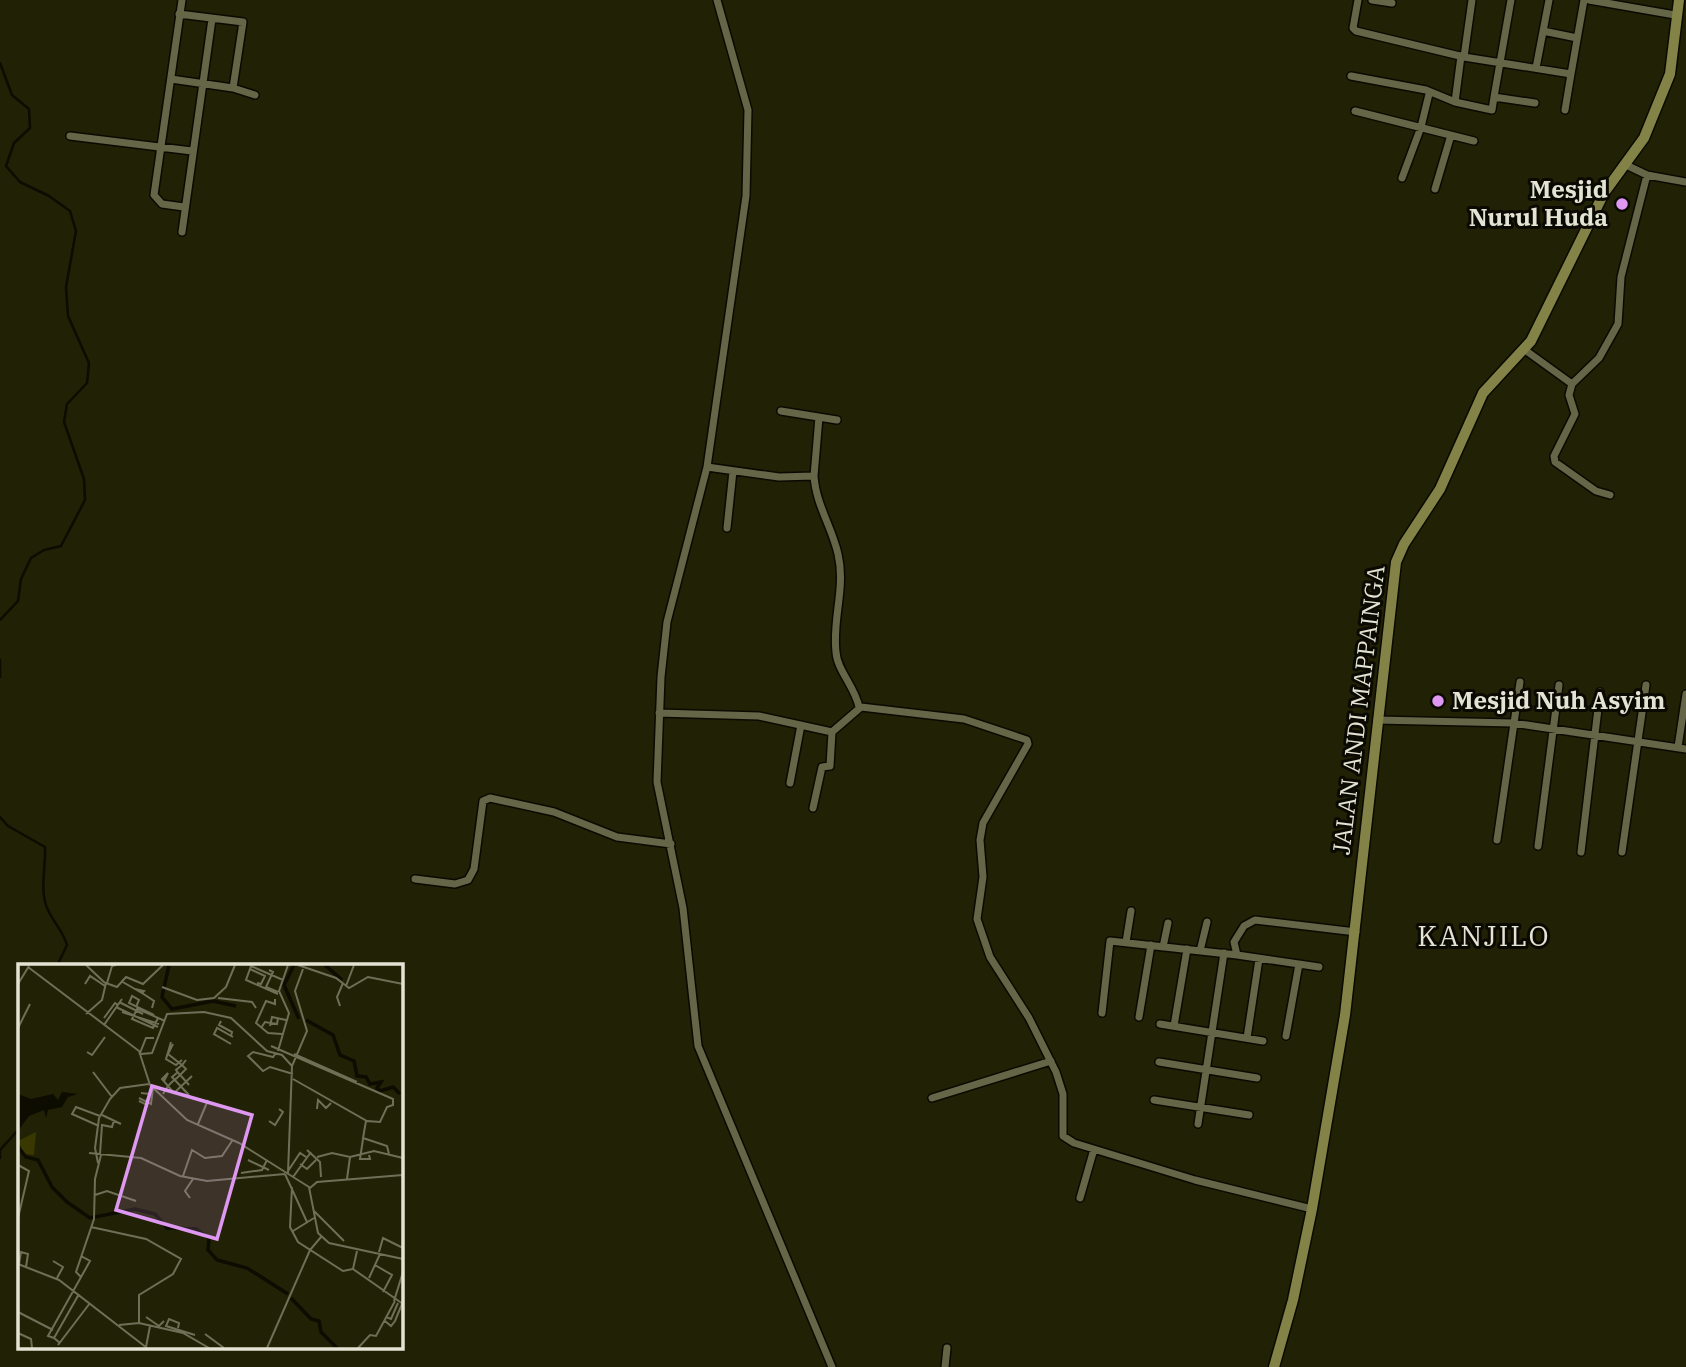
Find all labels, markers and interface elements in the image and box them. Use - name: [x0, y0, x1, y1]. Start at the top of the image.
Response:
- place label: Mesjid Nurul Huda: [1469, 173, 1608, 233]
- marker: Mesjid Nurul Huda: [1614, 196, 1630, 212]
- street label: JALAN ANDI MAPPAINGA: [1324, 563, 1392, 856]
- place label: Mesjid Nuh Asyim: [1452, 684, 1665, 716]
- marker: Mesjid Nuh Asyim: [1430, 693, 1446, 709]
- district label: KANJILO: [1417, 917, 1551, 954]
- inset map: [18, 964, 402, 1350]

